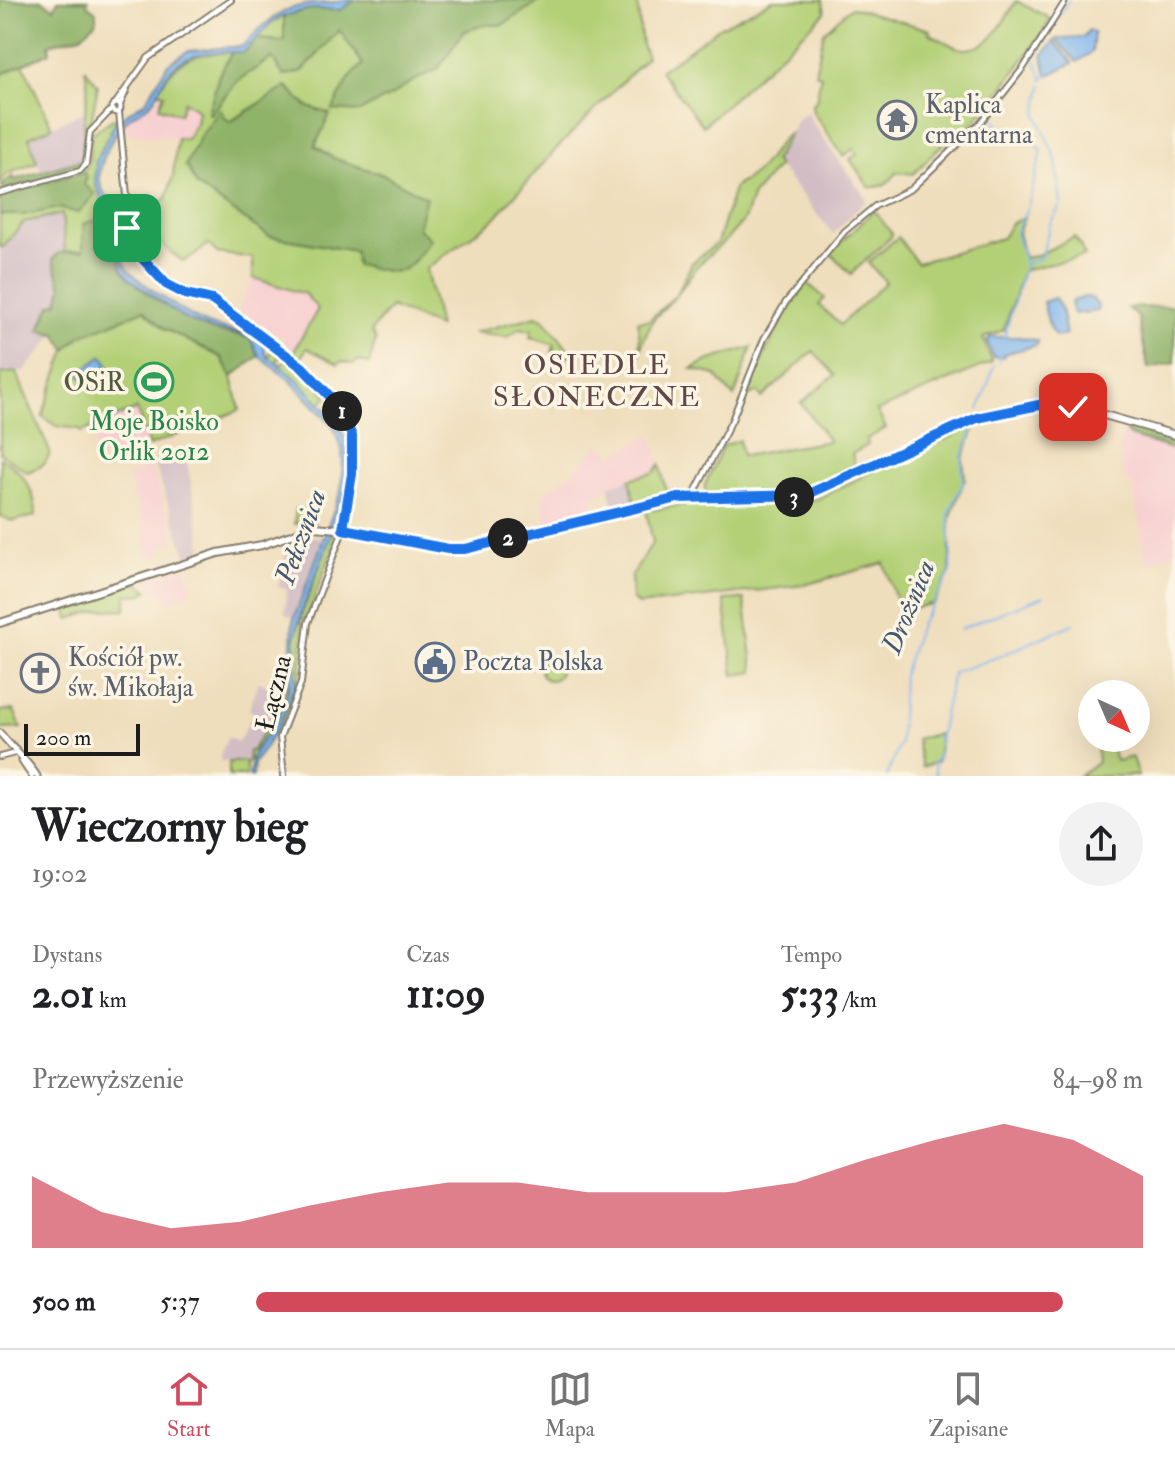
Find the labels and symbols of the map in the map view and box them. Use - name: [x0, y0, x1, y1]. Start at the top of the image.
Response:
- place label: Kaplica cmentarna: [925, 89, 1033, 151]
- temple icon: Kaplica cmentarna: [876, 99, 918, 141]
- pin: [93, 194, 161, 262]
- district label: OSIEDLE SŁONECZNE: [493, 348, 701, 415]
- sports icon: Moje Boisko Orlik 2012: [133, 361, 175, 403]
- park label: OSiR: [63, 367, 126, 399]
- pin: [1039, 373, 1107, 441]
- pin: 1: [322, 391, 362, 431]
- place label: Moje Boisko Orlik 2012: [89, 406, 219, 468]
- pin: 3: [774, 477, 814, 517]
- water label: Pełcznica: [267, 485, 334, 590]
- pin: 2: [488, 518, 528, 558]
- water label: Drożnica: [874, 555, 944, 660]
- public building icon: Poczta Polska: [414, 641, 456, 683]
- place label: Kościół pw. św. Mikołaja: [68, 642, 194, 704]
- place label: Poczta Polska: [463, 646, 603, 678]
- church icon: Kościół pw. św. Mikołaja: [19, 652, 61, 694]
- street label: Łączna: [249, 652, 299, 734]
- north arrow: [1078, 680, 1150, 752]
- scale bar: [24, 720, 140, 756]

